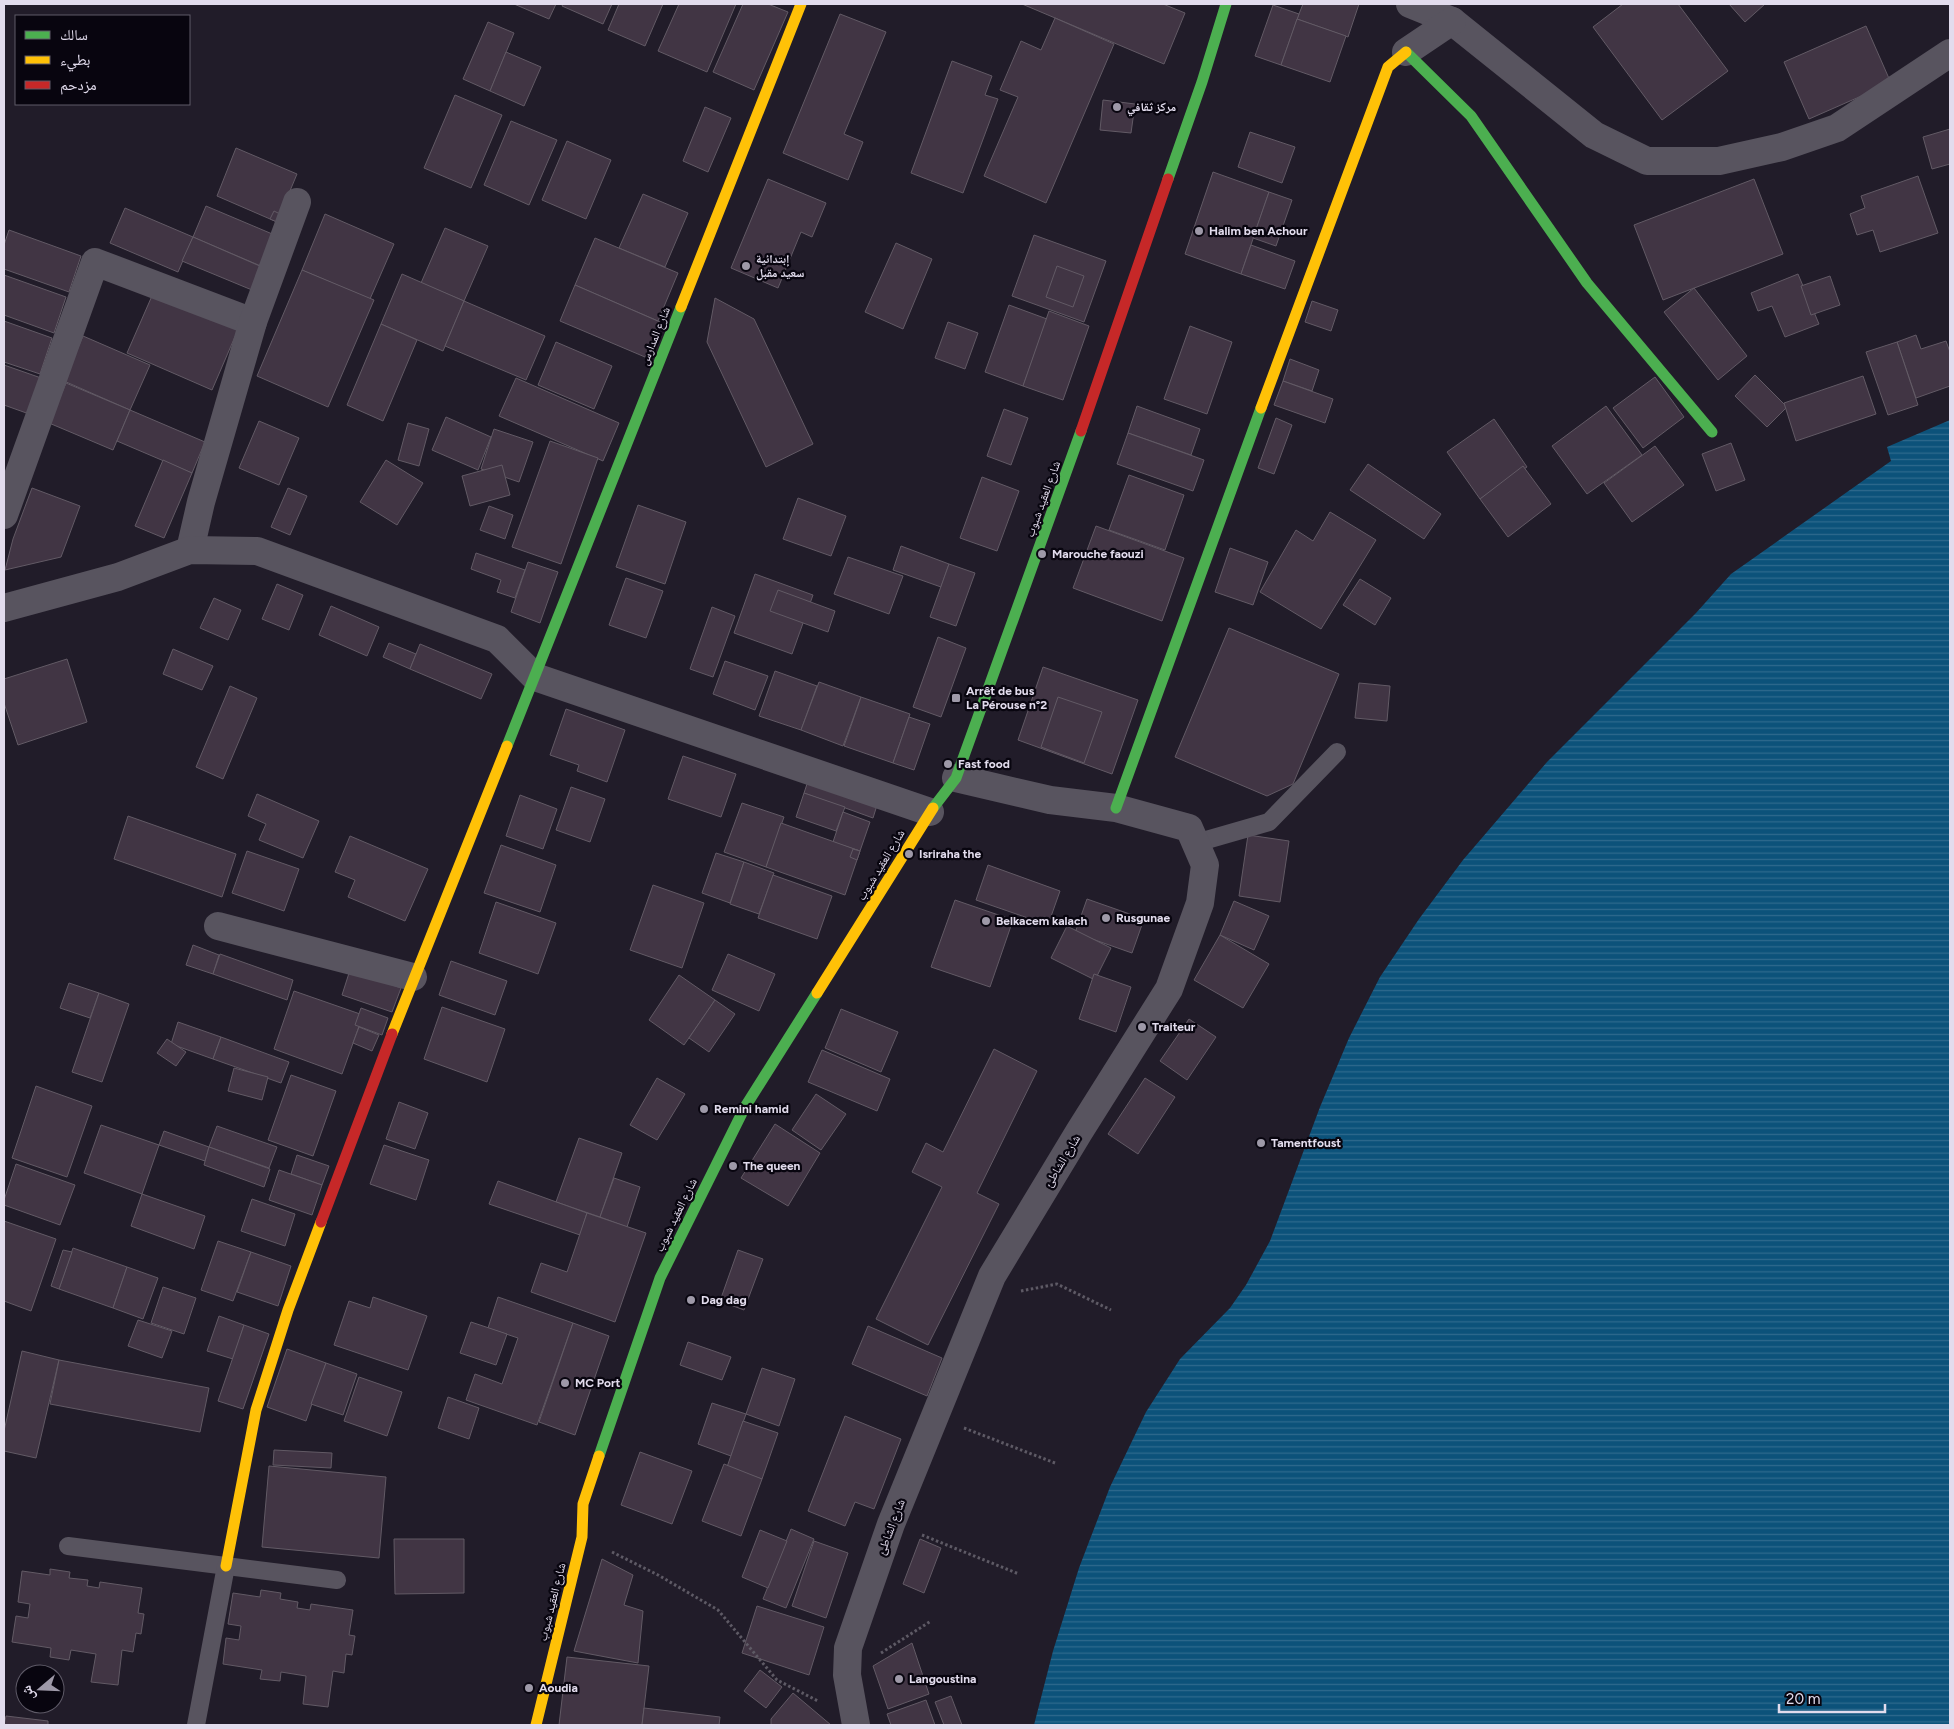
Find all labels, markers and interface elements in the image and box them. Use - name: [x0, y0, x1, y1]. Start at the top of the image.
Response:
- legend: [15, 15, 190, 105]
- text: سالك: [60, 26, 88, 44]
- text: بطيء: [60, 51, 90, 72]
- text: مزدحم: [60, 76, 97, 95]
- place label: مركز ثقافي: [1127, 100, 1177, 117]
- marker: مركز ثقافي: [1111, 101, 1123, 113]
- place label: Halim ben Achour: [1209, 224, 1308, 238]
- marker: Halim ben Achour: [1193, 225, 1205, 237]
- place label: إبتدائية سعيد مقبل: [756, 252, 804, 281]
- marker: إبتدائية سعيد مقبل: [740, 260, 752, 272]
- street label: شارع المدارس: [637, 305, 674, 367]
- street label: شارع العقيد شبوب: [1023, 459, 1064, 539]
- place label: Marouche faouzi: [1052, 547, 1144, 561]
- marker: Marouche faouzi: [1036, 548, 1048, 560]
- place label: Arrêt de bus La Pérouse n°2: [966, 684, 1047, 712]
- marker: Arrêt de bus La Pérouse n°2: [950, 692, 962, 704]
- place label: Fast food: [958, 757, 1010, 771]
- marker: Fast food: [942, 758, 954, 770]
- street label: شارع العقيد شبوب: [854, 827, 909, 903]
- place label: Isriraha the: [919, 847, 981, 861]
- marker: Isriraha the: [903, 848, 915, 860]
- place label: Rusgunae: [1116, 911, 1170, 925]
- marker: Rusgunae: [1100, 912, 1112, 924]
- place label: Belkacem kalach: [996, 914, 1087, 928]
- marker: Belkacem kalach: [980, 915, 992, 927]
- place label: Traiteur: [1152, 1020, 1196, 1034]
- marker: Traiteur: [1136, 1021, 1148, 1033]
- place label: Remini hamid: [714, 1102, 789, 1116]
- marker: Remini hamid: [698, 1103, 710, 1115]
- street label: شارع الشاطئ: [1041, 1132, 1084, 1190]
- place label: Tamentfoust: [1271, 1136, 1341, 1150]
- marker: Tamentfoust: [1255, 1137, 1267, 1149]
- place label: The queen: [743, 1159, 801, 1173]
- marker: The queen: [727, 1160, 739, 1172]
- street label: شارع العقيد شبوب: [652, 1176, 701, 1254]
- place label: Dag dag: [701, 1293, 747, 1307]
- marker: Dag dag: [685, 1294, 697, 1306]
- place label: MC Port: [575, 1376, 620, 1390]
- marker: MC Port: [559, 1377, 571, 1389]
- street label: شارع الشاطئ: [874, 1497, 909, 1557]
- street label: شارع العقيد شبوب: [536, 1561, 569, 1643]
- north arrow: [15, 1664, 65, 1714]
- place label: Langoustina: [909, 1672, 976, 1686]
- marker: Langoustina: [893, 1673, 905, 1685]
- place label: Aoudia: [539, 1681, 578, 1695]
- marker: Aoudia: [523, 1682, 535, 1694]
- scale bar: [1779, 1682, 1885, 1714]
- text: ش: [18, 1683, 39, 1703]
- text: 20 m: [1786, 1690, 1820, 1708]

